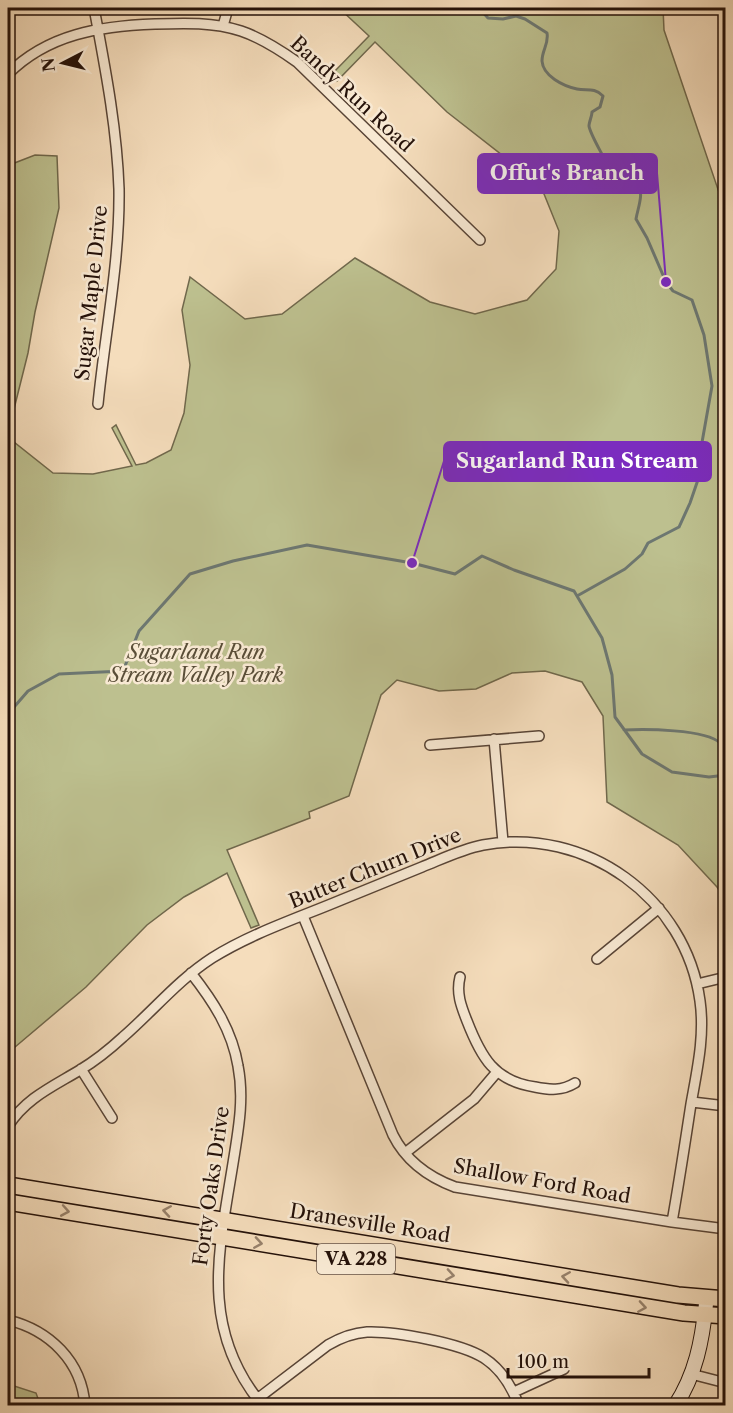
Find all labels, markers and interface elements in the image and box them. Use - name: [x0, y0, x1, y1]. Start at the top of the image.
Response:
- street label: Bandy Run Road: [286, 31, 418, 157]
- north arrow: [33, 33, 93, 93]
- text: N: [37, 57, 59, 73]
- callout: Offut's Branch: [478, 154, 657, 193]
- text: Offut's Branch: [490, 160, 645, 185]
- street label: Sugar Maple Drive: [70, 204, 112, 382]
- callout: Sugarland Run Stream: [444, 442, 711, 481]
- text: Sugarland Run Stream: [456, 448, 698, 473]
- park label: Sugarland Run Stream Valley Park: [108, 640, 284, 687]
- street label: Butter Churn Drive: [285, 823, 465, 913]
- street label: Forty Oaks Drive: [188, 1105, 234, 1267]
- street label: Shallow Ford Road: [452, 1154, 632, 1208]
- street label: Dranesville Road: [288, 1198, 452, 1248]
- one-way arrow: [61, 1205, 70, 1217]
- one-way arrow: [162, 1205, 172, 1217]
- one-way arrow: [252, 1236, 262, 1249]
- road number: VA 228: [317, 1244, 395, 1274]
- one-way arrow: [445, 1268, 455, 1280]
- one-way arrow: [561, 1271, 570, 1283]
- one-way arrow: [638, 1300, 647, 1312]
- scale bar: [508, 1341, 649, 1379]
- text: 100 m: [517, 1351, 569, 1373]

